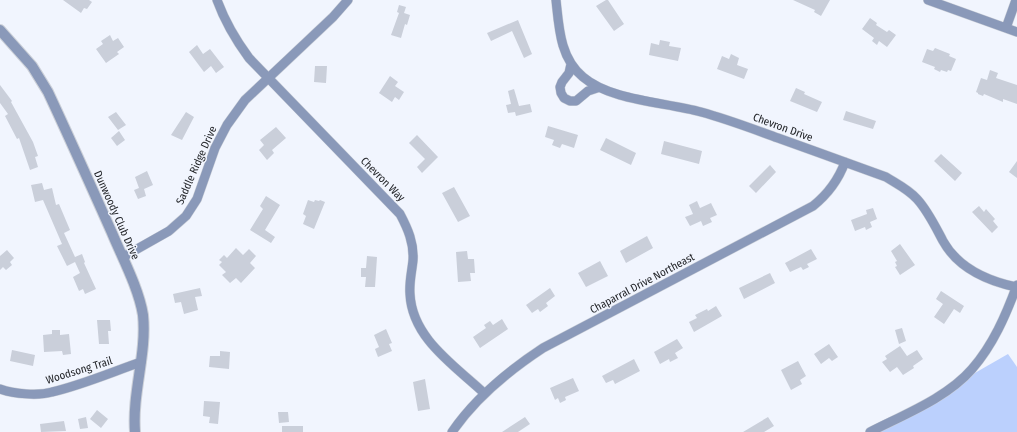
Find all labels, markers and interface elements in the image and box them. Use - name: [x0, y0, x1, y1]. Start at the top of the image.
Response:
- street label: Chevron Drive: [751, 111, 814, 144]
- street label: Saddle Ridge Drive: [173, 124, 220, 206]
- street label: Chevron Way: [358, 154, 408, 204]
- street label: Dunwoody Club Drive: [91, 169, 142, 262]
- street label: Chaparral Drive Northeast: [588, 250, 697, 317]
- street label: Woodsong Trail: [44, 354, 114, 387]

